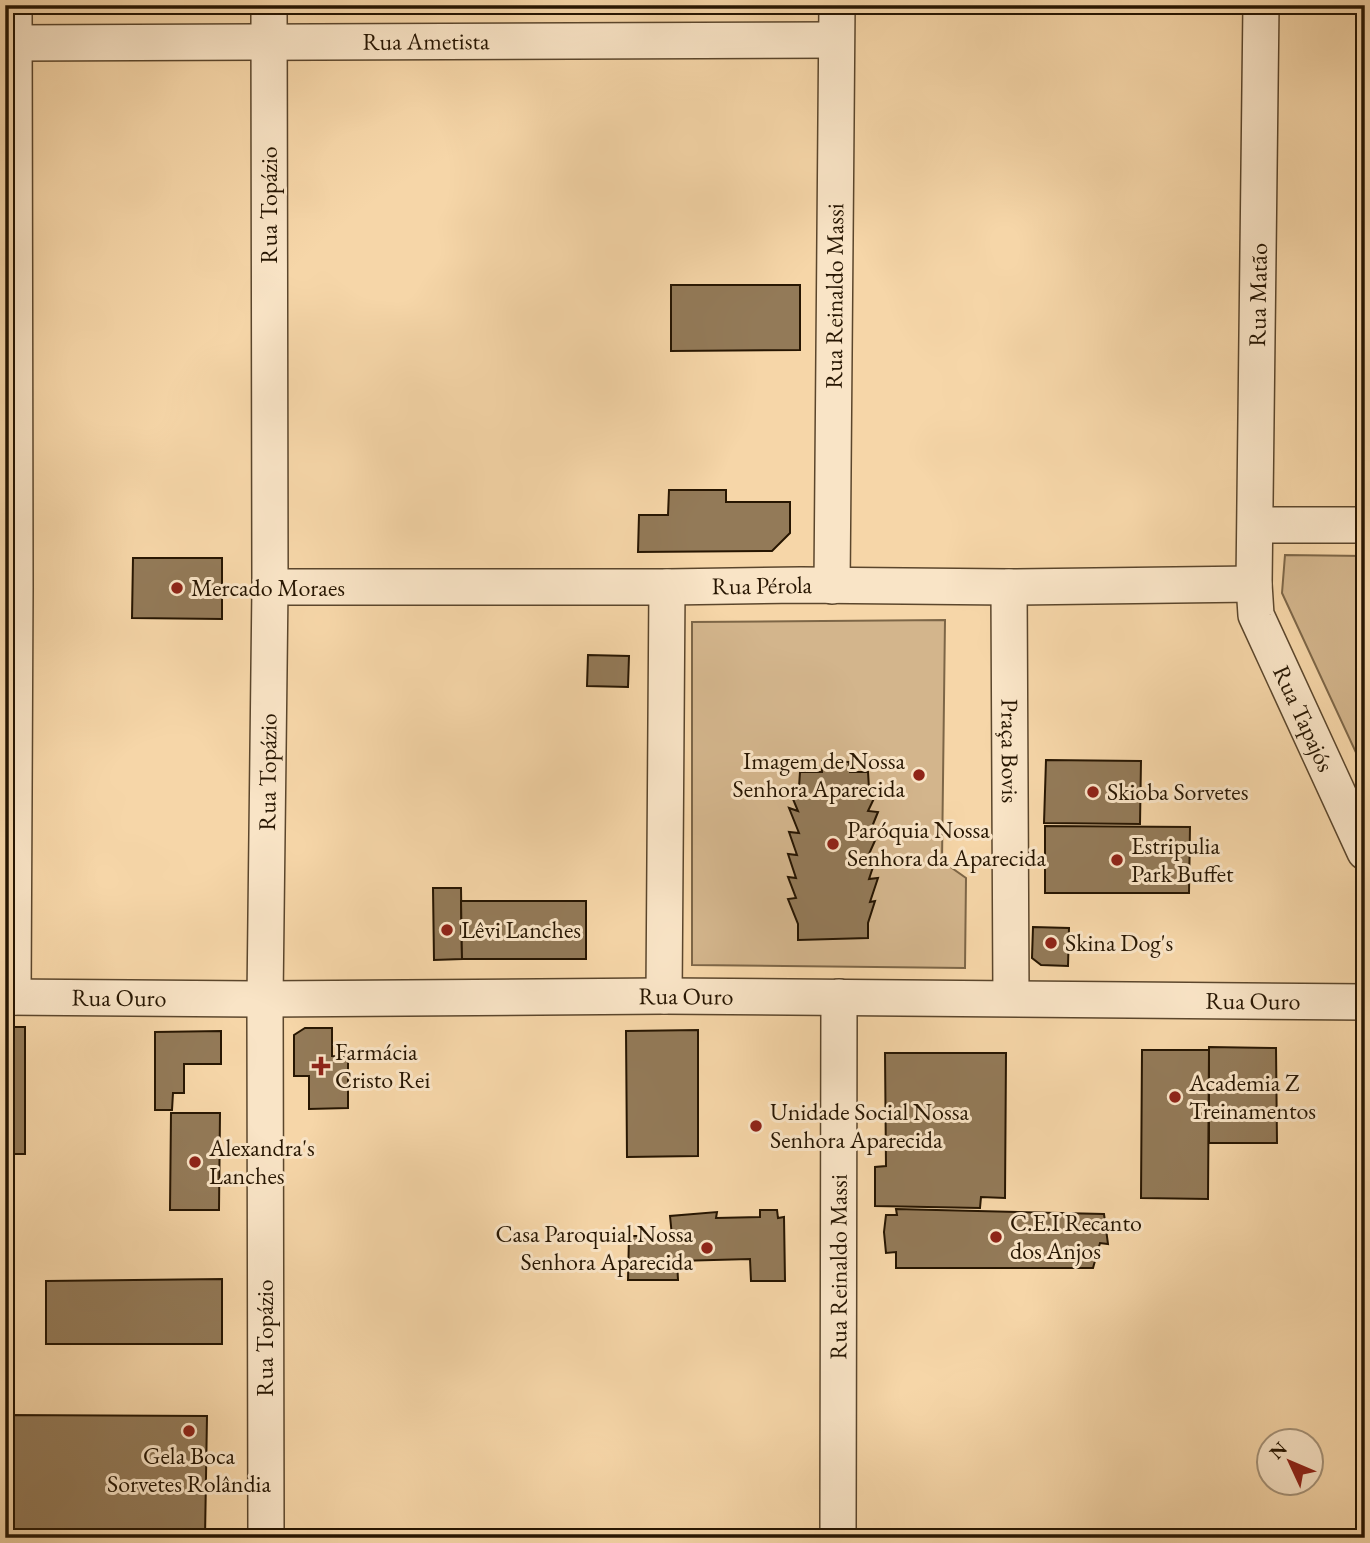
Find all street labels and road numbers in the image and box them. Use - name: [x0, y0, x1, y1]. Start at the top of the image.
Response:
- street label: Rua Ametista: [362, 25, 490, 57]
- street label: Rua Topázio: [253, 146, 284, 264]
- street label: Rua Reinaldo Massi: [818, 203, 850, 389]
- street label: Rua Matão: [1241, 243, 1274, 347]
- street label: Rua Pérola: [711, 569, 813, 601]
- street label: Rua Tapajós: [1266, 660, 1342, 776]
- street label: Praça Bovis: [995, 699, 1026, 803]
- street label: Rua Topázio: [251, 713, 283, 831]
- street label: Rua Ouro: [638, 980, 734, 1012]
- street label: Rua Ouro: [71, 982, 167, 1013]
- street label: Rua Ouro: [1205, 985, 1301, 1016]
- street label: Rua Reinaldo Massi: [822, 1174, 854, 1360]
- street label: Rua Topázio: [249, 1279, 280, 1397]

